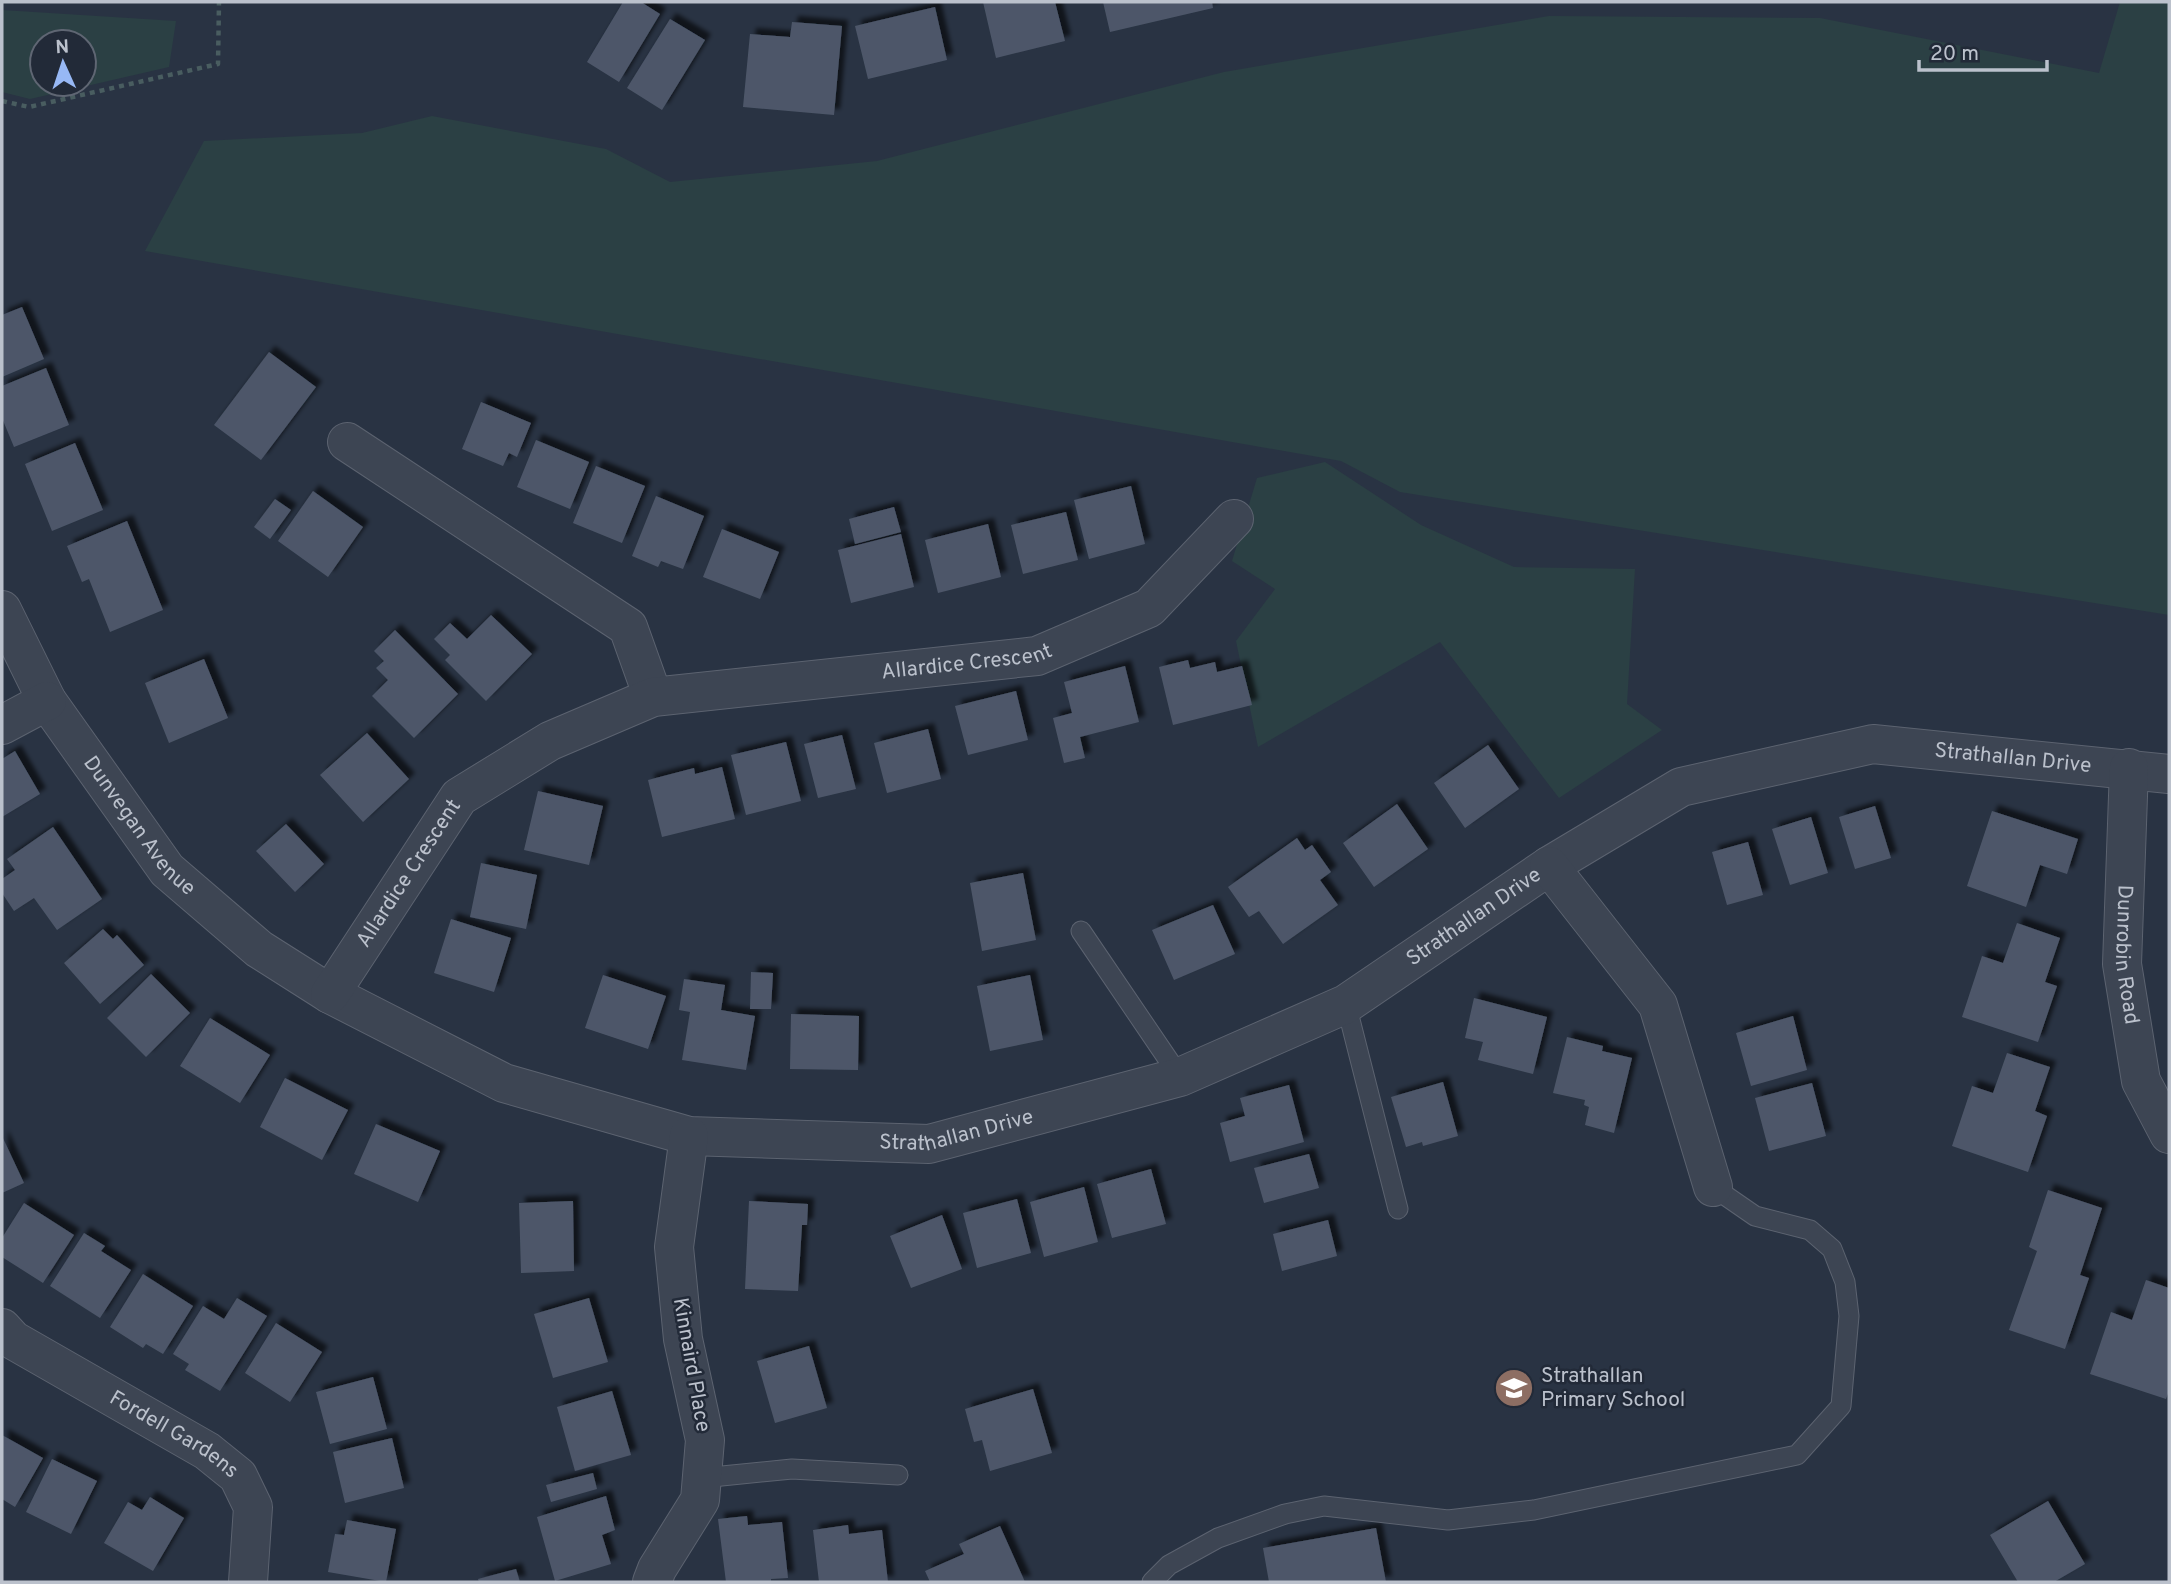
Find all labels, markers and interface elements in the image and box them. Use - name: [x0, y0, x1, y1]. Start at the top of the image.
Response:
- north arrow: [28, 28, 98, 98]
- scale bar: [1919, 28, 2047, 72]
- text: N: [55, 36, 70, 60]
- text: 20 m: [1930, 41, 1979, 68]
- street label: Allardice Crescent: [880, 637, 1057, 686]
- street label: Strathallan Drive: [1933, 737, 2093, 780]
- street label: Dunvegan Avenue: [77, 751, 201, 902]
- street label: Allardice Crescent: [350, 794, 467, 953]
- street label: Strathallan Drive: [1401, 862, 1547, 972]
- street label: Dunrobin Road: [2108, 884, 2145, 1026]
- street label: Strathallan Drive: [879, 1103, 1036, 1158]
- street label: Kinnaird Place: [666, 1296, 716, 1434]
- place label: Strathallan Primary School: [1541, 1363, 1685, 1414]
- school or university icon: Strathallan Primary School: [1493, 1367, 1535, 1409]
- street label: Fordell Gardens: [105, 1385, 244, 1485]

